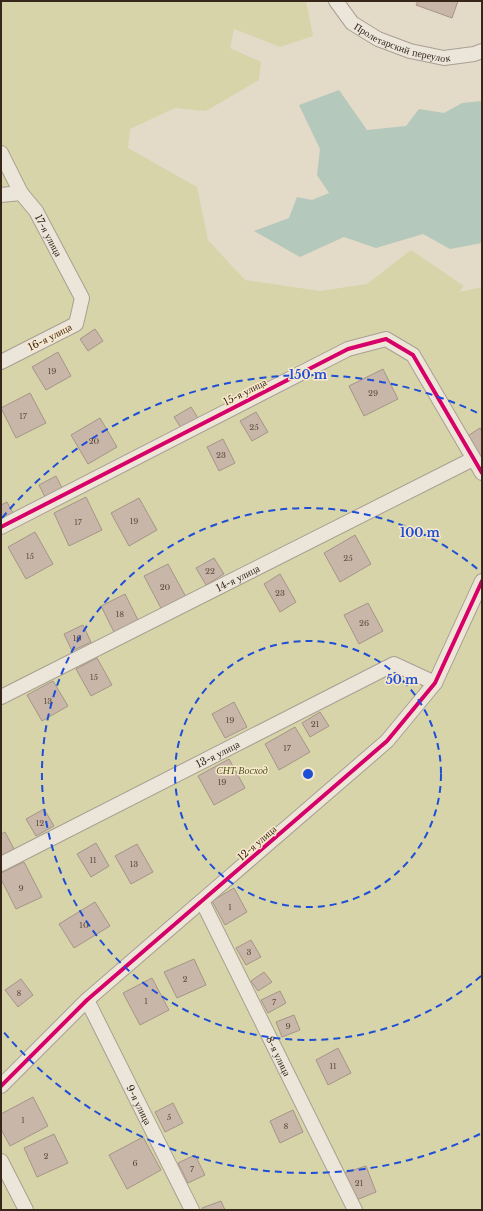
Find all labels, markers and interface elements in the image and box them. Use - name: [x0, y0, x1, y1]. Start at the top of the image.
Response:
- street label: Пролетарский переулок: [352, 19, 451, 65]
- street label: 17-я улица: [32, 212, 66, 259]
- street label: 16-я улица: [26, 320, 75, 354]
- house number: 19: [48, 366, 56, 376]
- text: 150 m: [289, 367, 328, 382]
- street label: 15-я улица: [221, 375, 269, 408]
- house number: 29: [368, 388, 378, 398]
- house number: 17: [19, 411, 28, 421]
- house number: 25: [249, 422, 259, 432]
- house number: 20: [89, 436, 100, 446]
- house number: 23: [216, 450, 226, 460]
- house number: 19: [130, 516, 138, 526]
- house number: 17: [74, 517, 83, 527]
- text: 100 m: [400, 525, 441, 540]
- house number: 15: [26, 551, 35, 561]
- house number: 25: [343, 553, 353, 563]
- street label: 14-я улица: [214, 561, 262, 594]
- house number: 22: [205, 566, 215, 576]
- house number: 20: [160, 582, 171, 592]
- house number: 23: [275, 588, 285, 598]
- house number: 18: [116, 609, 124, 619]
- house number: 26: [359, 618, 369, 628]
- house number: 16: [73, 633, 81, 643]
- house number: 15: [90, 672, 99, 682]
- text: 50 m: [386, 672, 419, 687]
- house number: 13: [44, 696, 52, 706]
- house number: 19: [226, 715, 234, 725]
- house number: 21: [311, 719, 320, 729]
- street label: 13-я улица: [193, 737, 242, 770]
- house number: 17: [283, 743, 292, 753]
- park label: СНТ Восход: [216, 764, 268, 777]
- centre of rings: [301, 767, 315, 781]
- house number: 19: [218, 777, 226, 787]
- house number: 12: [36, 818, 44, 828]
- street label: 12-я улица: [235, 822, 280, 863]
- house number: 11: [89, 855, 97, 865]
- house number: 13: [130, 859, 138, 869]
- house number: 9: [18, 883, 24, 893]
- house number: 1: [228, 902, 232, 912]
- house number: 10: [79, 920, 89, 930]
- house number: 3: [247, 947, 252, 957]
- house number: 2: [183, 974, 188, 984]
- house number: 8: [17, 988, 22, 998]
- house number: 1: [144, 996, 148, 1006]
- house number: 7: [272, 997, 277, 1007]
- house number: 9: [285, 1021, 291, 1031]
- street label: 8-я улица: [263, 1034, 294, 1079]
- house number: 11: [329, 1061, 337, 1071]
- street label: 9-я улица: [124, 1082, 155, 1127]
- house number: 5: [167, 1112, 172, 1122]
- house number: 1: [21, 1115, 25, 1125]
- house number: 8: [284, 1121, 289, 1131]
- house number: 2: [44, 1151, 49, 1161]
- house number: 6: [132, 1158, 138, 1168]
- house number: 7: [190, 1164, 195, 1174]
- house number: 21: [355, 1178, 364, 1188]

